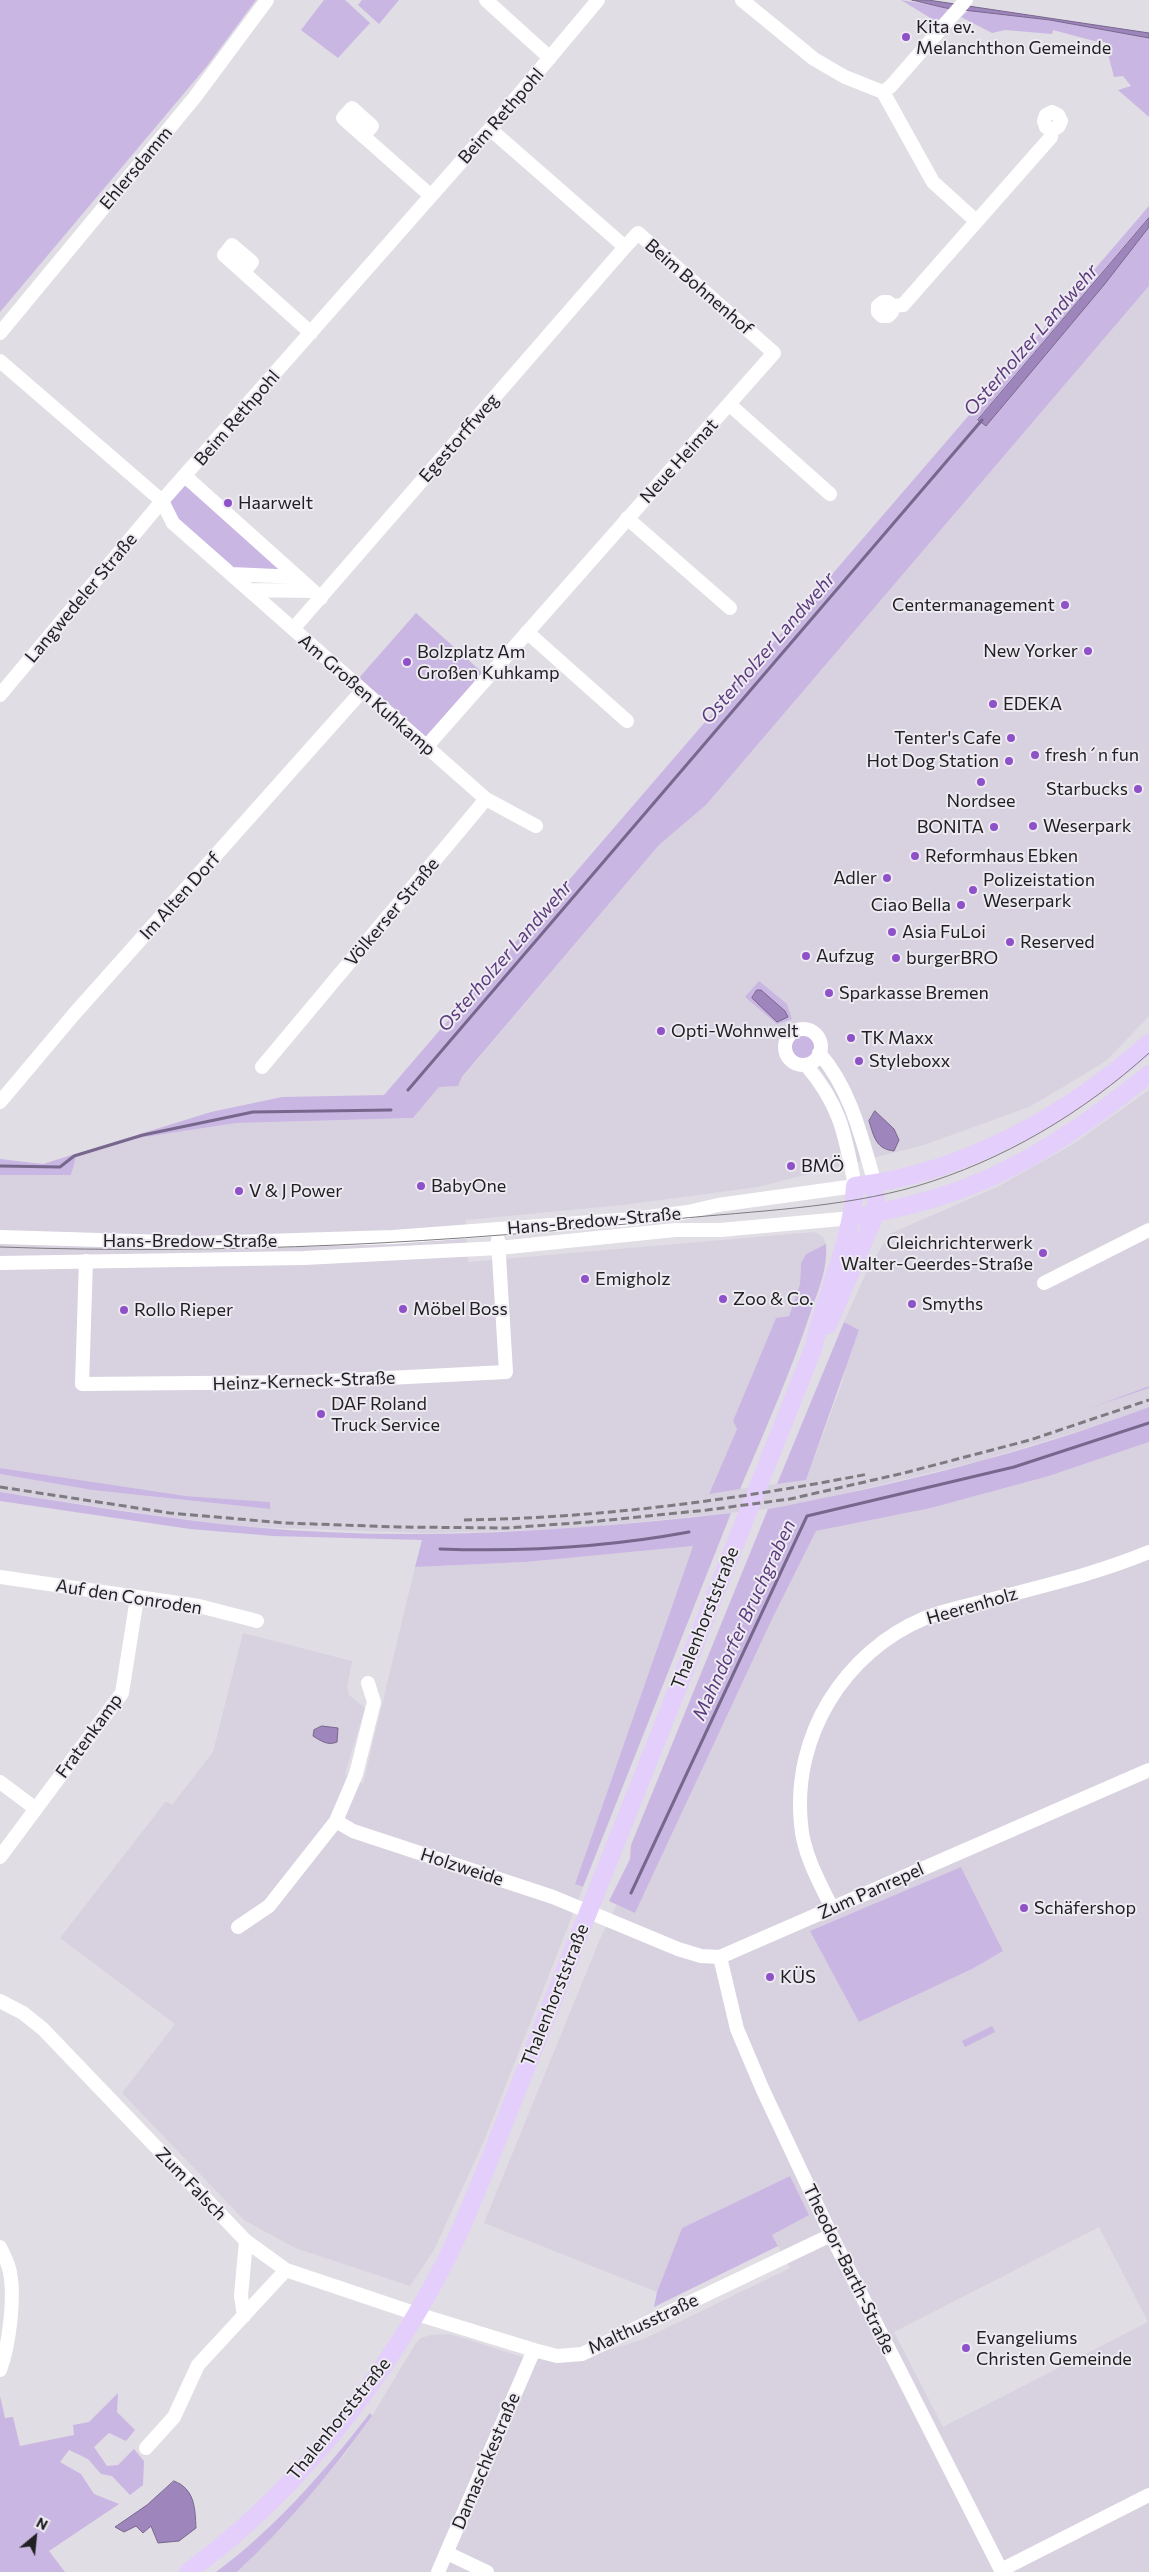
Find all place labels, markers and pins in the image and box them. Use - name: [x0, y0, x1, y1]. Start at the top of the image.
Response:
- place label: Kita ev. Melanchthon Gemeinde: [916, 16, 1111, 58]
- marker: Kita ev. Melanchthon Gemeinde: [900, 31, 912, 43]
- place label: Haarwelt: [238, 492, 313, 514]
- marker: Haarwelt: [222, 497, 234, 509]
- place label: Centermanagement: [892, 594, 1055, 616]
- marker: Centermanagement: [1059, 599, 1071, 611]
- place label: New Yorker: [983, 640, 1078, 662]
- place label: Bolzplatz Am Großen Kuhkamp: [417, 641, 560, 684]
- marker: New Yorker: [1082, 645, 1094, 657]
- marker: Bolzplatz Am Großen Kuhkamp: [401, 656, 413, 668]
- place label: EDEKA: [1003, 693, 1062, 715]
- marker: EDEKA: [987, 698, 999, 710]
- place label: Tenter's Cafe: [894, 727, 1001, 749]
- marker: Tenter's Cafe: [1005, 732, 1017, 744]
- place label: fresh´n fun: [1045, 744, 1139, 766]
- marker: fresh´n fun: [1029, 749, 1041, 761]
- place label: Hot Dog Station: [867, 750, 999, 772]
- marker: Hot Dog Station: [1003, 755, 1015, 767]
- marker: Nordsee: [975, 776, 987, 788]
- place label: Starbucks: [1046, 778, 1128, 800]
- marker: Starbucks: [1132, 783, 1144, 795]
- place label: Nordsee: [947, 790, 1015, 812]
- place label: Weserpark: [1043, 815, 1131, 837]
- place label: BONITA: [917, 816, 984, 838]
- marker: Weserpark: [1027, 820, 1039, 832]
- marker: BONITA: [988, 821, 1000, 833]
- place label: Reformhaus Ebken: [925, 845, 1078, 867]
- marker: Reformhaus Ebken: [909, 850, 921, 862]
- place label: Adler: [833, 867, 877, 889]
- place label: Polizeistation Weserpark: [983, 869, 1095, 912]
- marker: Adler: [881, 872, 893, 884]
- marker: Polizeistation Weserpark: [967, 884, 979, 896]
- place label: Ciao Bella: [871, 894, 951, 916]
- marker: Ciao Bella: [955, 899, 967, 911]
- place label: Asia FuLoi: [902, 921, 986, 943]
- marker: Asia FuLoi: [886, 926, 898, 938]
- place label: Reserved: [1020, 931, 1095, 953]
- marker: Reserved: [1004, 936, 1016, 948]
- place label: Aufzug: [816, 945, 874, 967]
- place label: burgerBRO: [906, 947, 998, 969]
- marker: Aufzug: [800, 950, 812, 962]
- marker: burgerBRO: [890, 952, 902, 964]
- place label: Sparkasse Bremen: [839, 982, 989, 1004]
- marker: Sparkasse Bremen: [823, 987, 835, 999]
- place label: Opti-Wohnwelt: [671, 1020, 799, 1042]
- marker: Opti-Wohnwelt: [655, 1025, 667, 1037]
- place label: TK Maxx: [861, 1027, 934, 1049]
- marker: TK Maxx: [845, 1032, 857, 1044]
- place label: Styleboxx: [869, 1050, 950, 1072]
- marker: Styleboxx: [853, 1055, 865, 1067]
- place label: BMÖ: [801, 1155, 844, 1177]
- marker: BMÖ: [785, 1160, 797, 1172]
- place label: BabyOne: [431, 1175, 506, 1197]
- place label: V & J Power: [249, 1180, 342, 1202]
- marker: BabyOne: [415, 1180, 427, 1192]
- marker: V & J Power: [233, 1185, 245, 1197]
- place label: Gleichrichterwerk Walter-Geerdes-Straße: [841, 1232, 1033, 1274]
- marker: Gleichrichterwerk Walter-Geerdes-Straße: [1037, 1247, 1049, 1259]
- place label: Emigholz: [595, 1268, 670, 1290]
- marker: Emigholz: [579, 1273, 591, 1285]
- place label: Zoo & Co.: [733, 1288, 814, 1310]
- marker: Zoo & Co.: [717, 1293, 729, 1305]
- place label: Smyths: [922, 1293, 983, 1315]
- place label: Möbel Boss: [413, 1298, 508, 1320]
- marker: Smyths: [906, 1298, 918, 1310]
- place label: Rollo Rieper: [134, 1299, 233, 1321]
- marker: Möbel Boss: [397, 1303, 409, 1315]
- marker: Rollo Rieper: [118, 1304, 130, 1316]
- place label: DAF Roland Truck Service: [331, 1393, 440, 1436]
- marker: DAF Roland Truck Service: [315, 1408, 327, 1420]
- place label: Schäfershop: [1034, 1897, 1136, 1919]
- marker: Schäfershop: [1018, 1902, 1030, 1914]
- place label: KÜS: [780, 1966, 816, 1988]
- marker: KÜS: [764, 1971, 776, 1983]
- place label: Evangeliums Christen Gemeinde: [976, 2327, 1132, 2370]
- marker: Evangeliums Christen Gemeinde: [960, 2342, 972, 2354]

